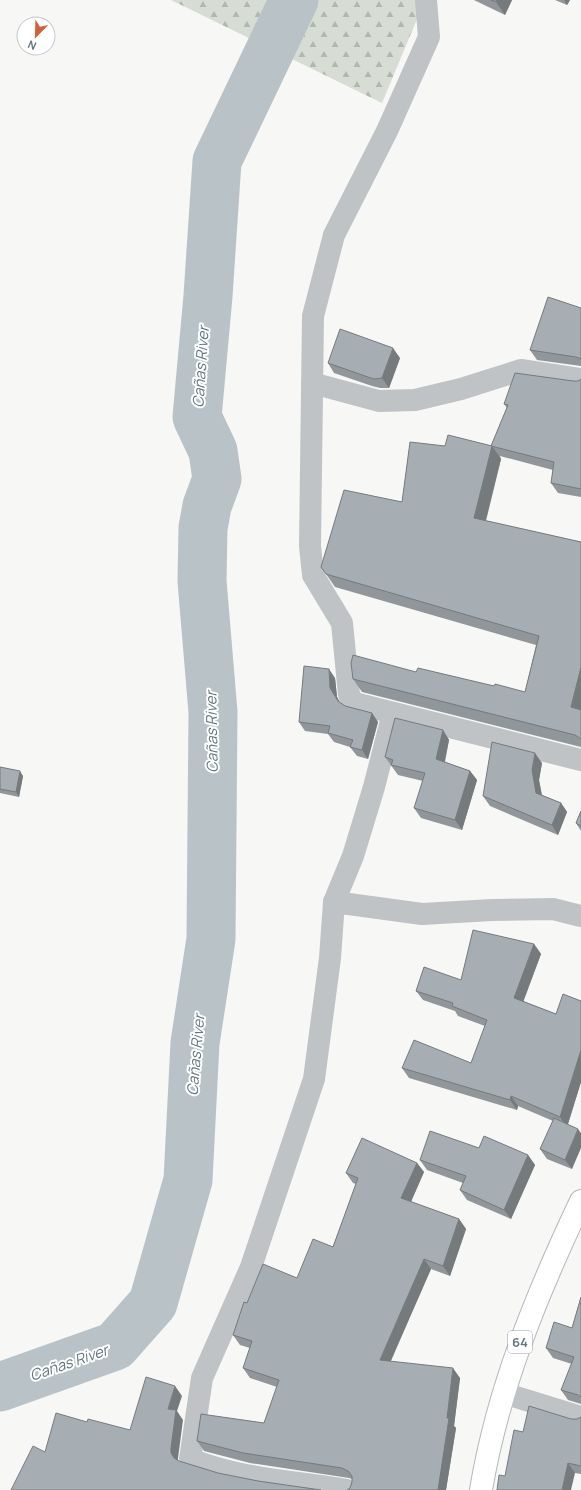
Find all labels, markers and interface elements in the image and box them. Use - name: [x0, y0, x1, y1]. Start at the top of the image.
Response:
- north arrow: [16, 16, 56, 56]
- text: N: [25, 37, 38, 54]
- water label: Cañas River: [187, 323, 214, 408]
- water label: Cañas River: [200, 688, 223, 773]
- water label: Cañas River: [181, 1011, 210, 1097]
- road number: 64: [508, 1331, 532, 1353]
- water label: Cañas River: [27, 1338, 113, 1386]

